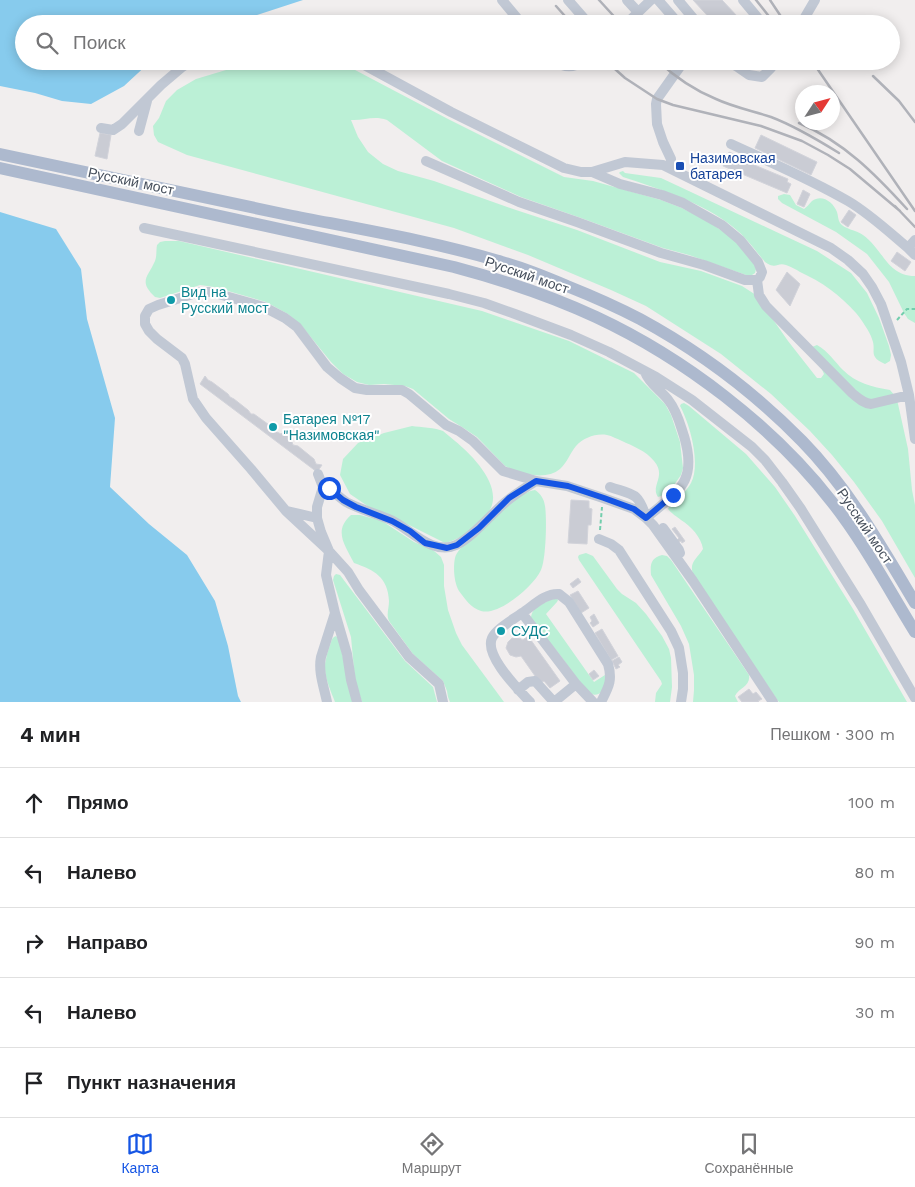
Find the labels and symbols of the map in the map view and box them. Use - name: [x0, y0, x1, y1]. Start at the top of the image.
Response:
- north arrow: [795, 85, 840, 130]
- place label: Назимовская батарея: [690, 150, 775, 182]
- marker: Назимовская батарея: [674, 160, 686, 172]
- street label: Русский мост: [87, 164, 176, 198]
- street label: Русский мост: [483, 253, 572, 297]
- place label: Вид на Русский мост: [181, 284, 269, 316]
- marker: Вид на Русский мост: [165, 294, 177, 306]
- place label: Батарея №17 "Назимовская": [283, 411, 380, 443]
- marker: Батарея №17 "Назимовская": [267, 421, 279, 433]
- route start: [318, 477, 341, 500]
- route end: [662, 484, 685, 507]
- street label: Русский мост: [834, 485, 896, 567]
- place label: СУДС: [511, 623, 549, 639]
- marker: СУДС: [495, 625, 507, 637]

